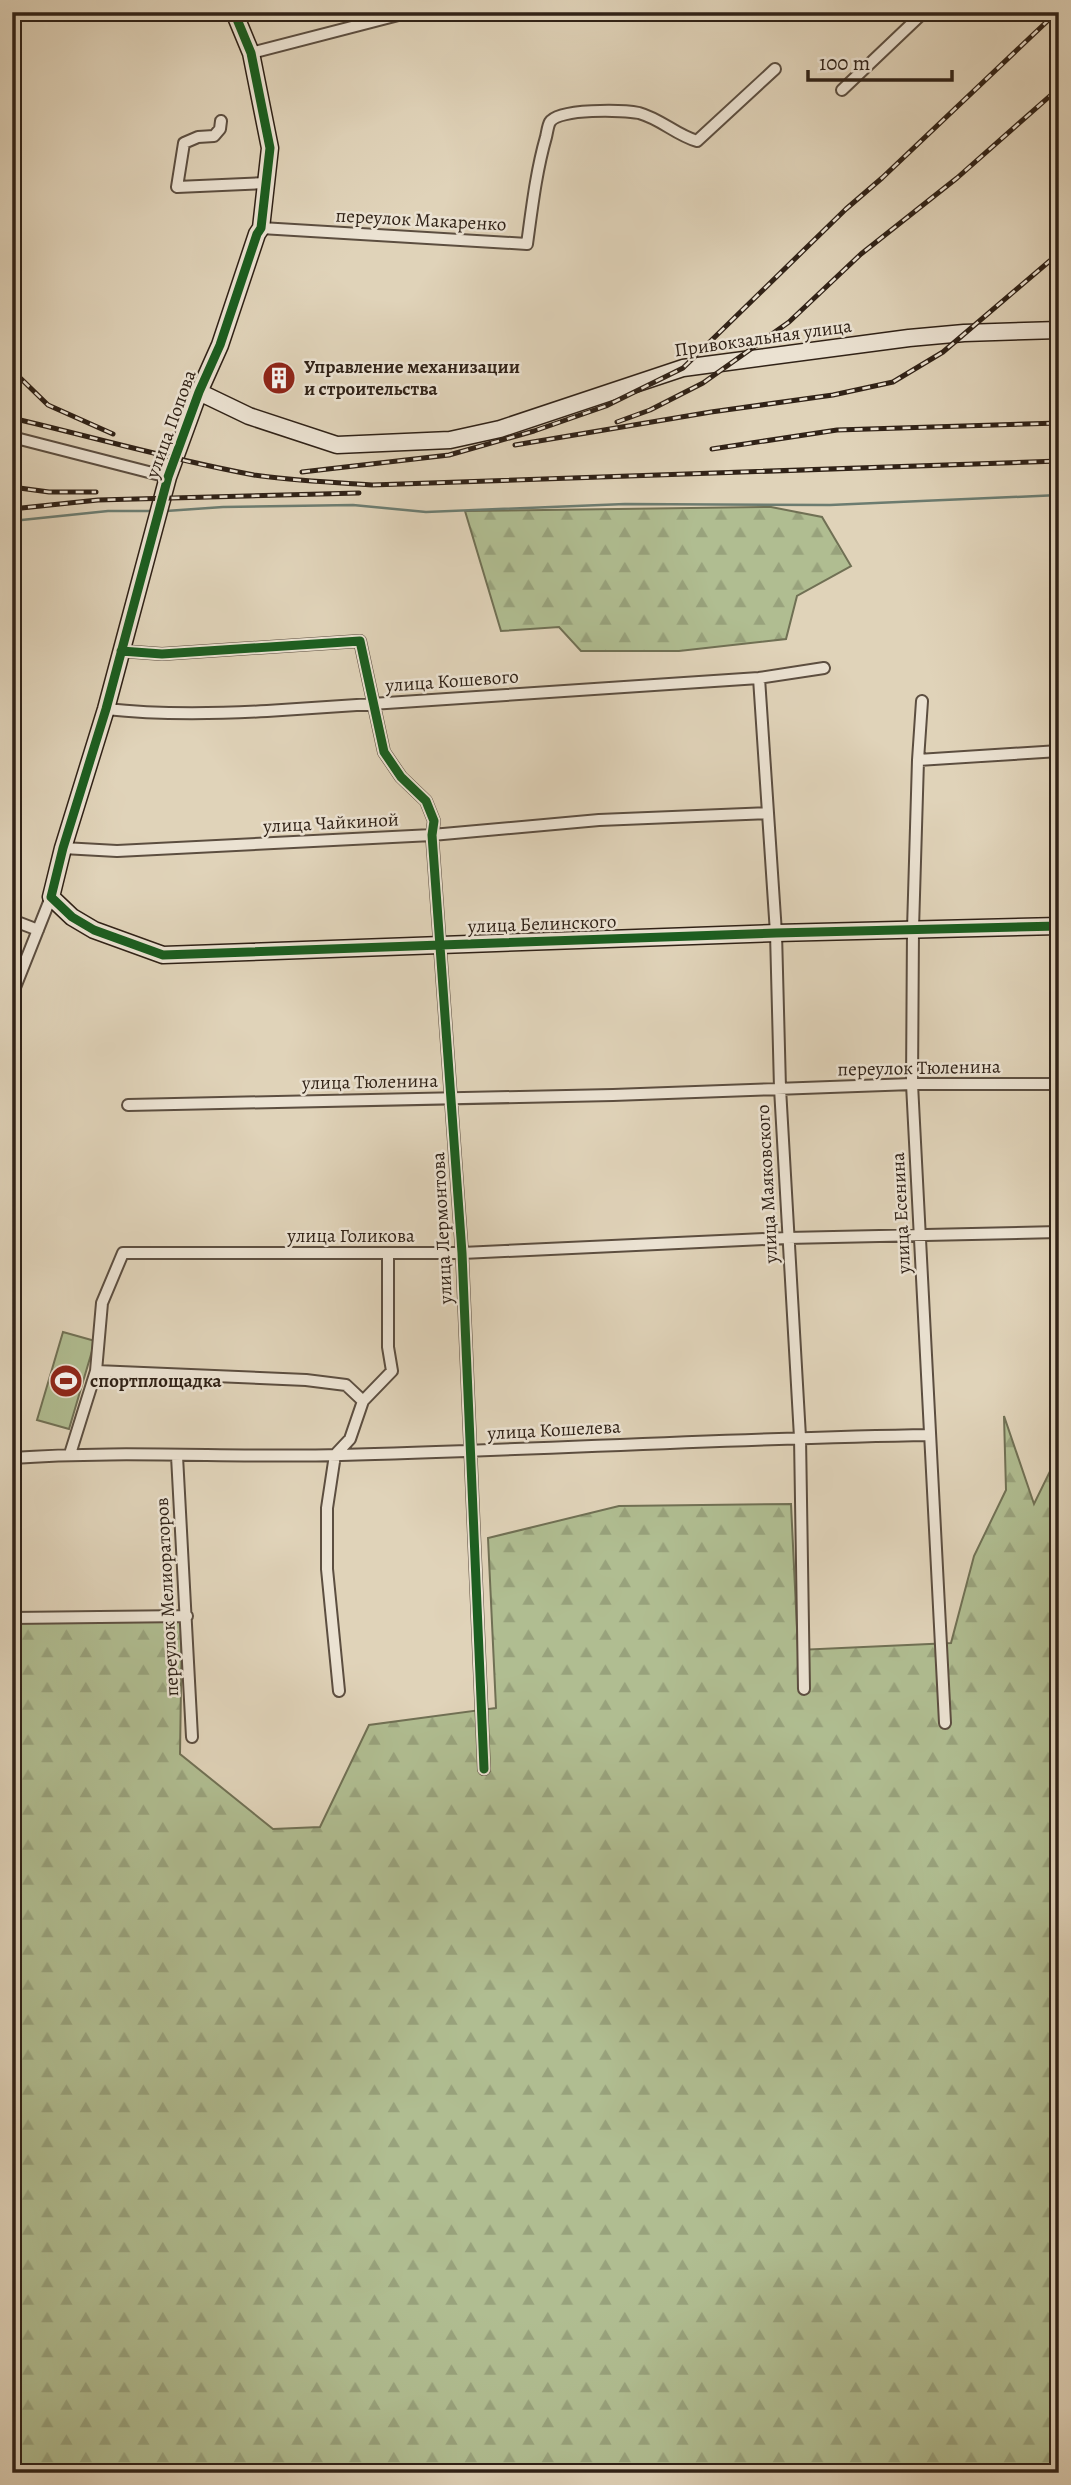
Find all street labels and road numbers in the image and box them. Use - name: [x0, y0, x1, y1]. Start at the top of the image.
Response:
- street label: переулок Макаренко: [335, 203, 507, 237]
- street label: Привокзальная улица: [673, 313, 854, 363]
- street label: улица Попова: [139, 366, 203, 483]
- street label: улица Кошевого: [383, 663, 520, 699]
- street label: улица Чайкиной: [261, 806, 400, 840]
- street label: улица Белинского: [466, 908, 617, 940]
- street label: переулок Тюленина: [837, 1054, 1001, 1082]
- street label: улица Тюленина: [301, 1068, 439, 1096]
- street label: улица Маяковского: [750, 1104, 784, 1265]
- street label: улица Лермонтова: [425, 1151, 459, 1306]
- street label: улица Есенина: [885, 1151, 917, 1275]
- street label: улица Голикова: [286, 1223, 415, 1249]
- street label: улица Кошелева: [486, 1414, 622, 1447]
- street label: переулок Мелиораторов: [149, 1497, 185, 1697]

